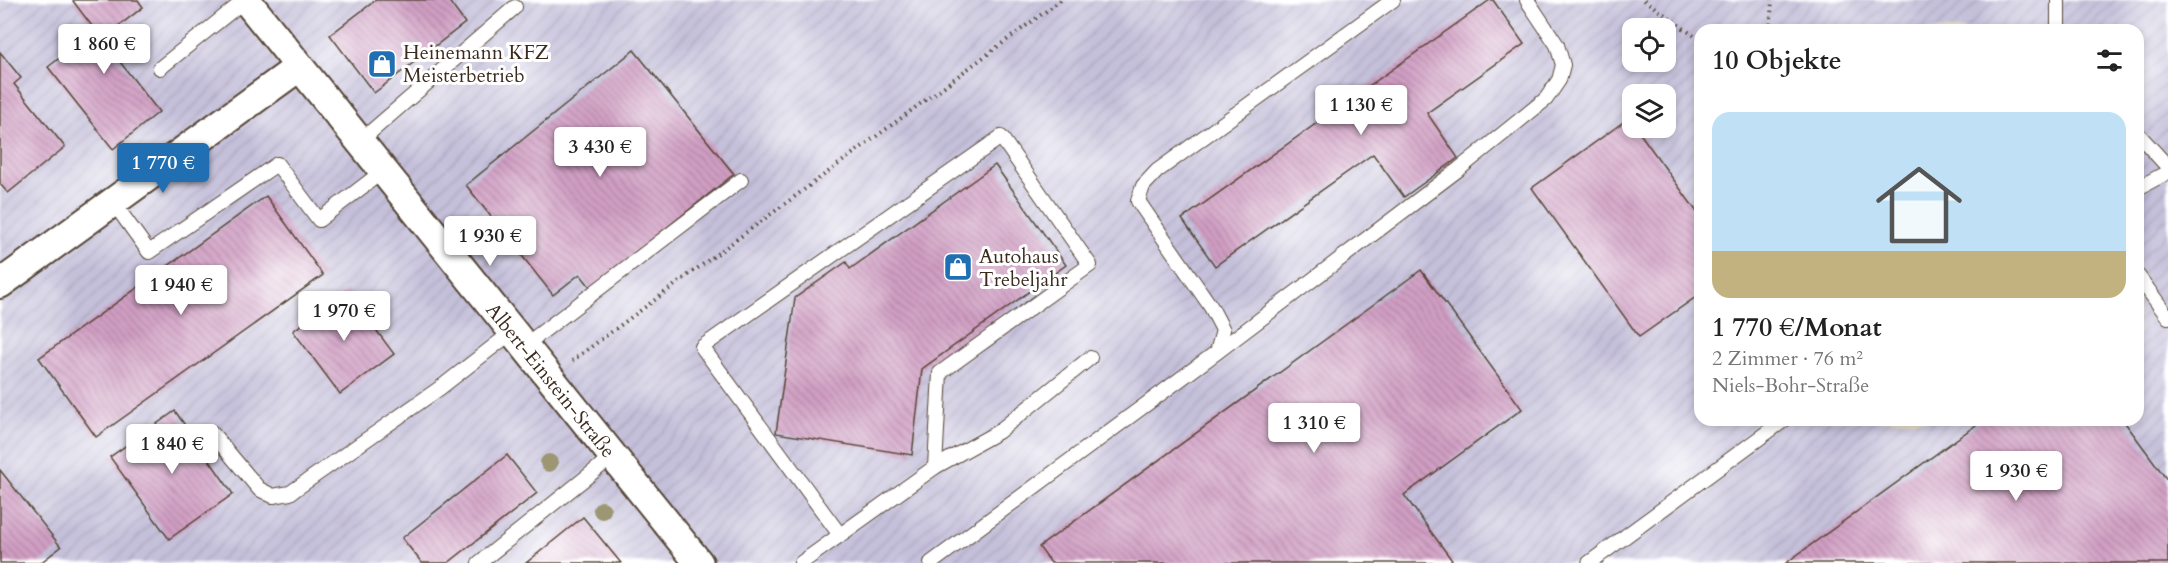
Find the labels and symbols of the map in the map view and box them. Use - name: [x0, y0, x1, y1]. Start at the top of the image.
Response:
- pin: 1 860 €: [49, 24, 159, 75]
- place label: Heinemann KFZ Meisterbetrieb: [403, 39, 549, 89]
- shop icon: Heinemann KFZ Meisterbetrieb: [366, 48, 398, 80]
- pin: 1 130 €: [1306, 85, 1416, 136]
- pin: 3 430 €: [545, 127, 655, 178]
- pin: 1 770 €: [108, 143, 218, 194]
- pin: 1 930 €: [435, 216, 545, 267]
- place label: Autohaus Trebeljahr: [979, 243, 1068, 293]
- shop icon: Autohaus Trebeljahr: [942, 251, 974, 283]
- pin: 1 940 €: [126, 265, 236, 316]
- pin: 1 970 €: [289, 291, 399, 342]
- street label: Albert-Einstein-Straße: [480, 297, 622, 464]
- pin: 1 310 €: [1259, 403, 1369, 454]
- pin: 1 840 €: [117, 424, 227, 475]
- pin: 1 930 €: [1961, 451, 2071, 502]

